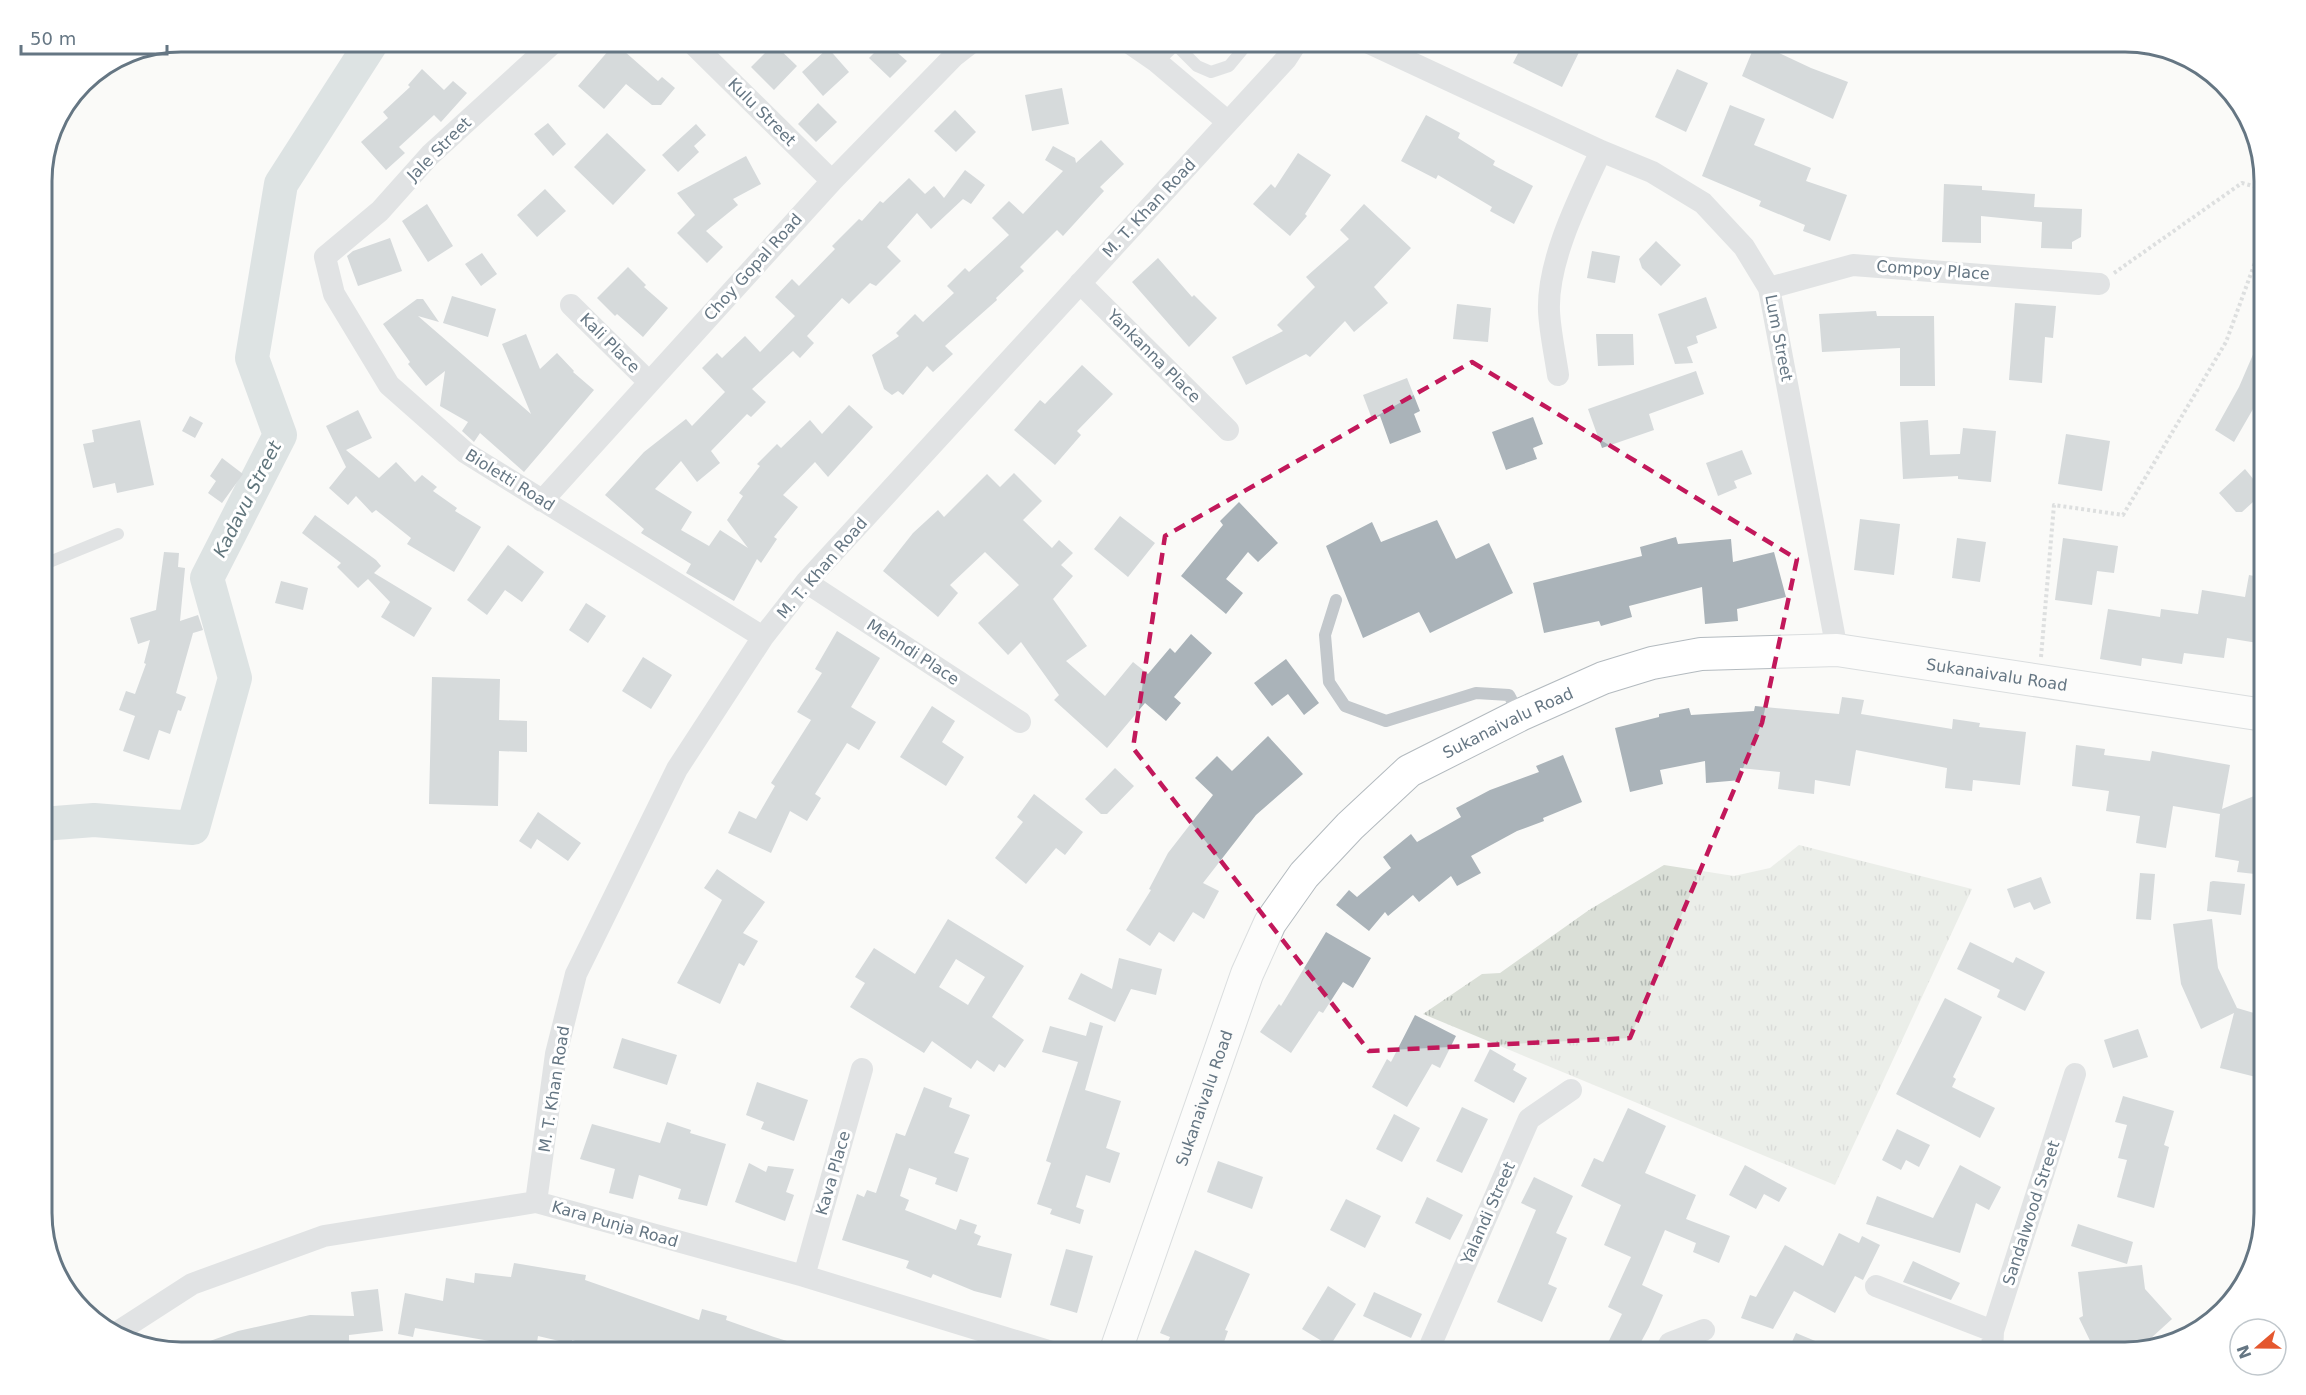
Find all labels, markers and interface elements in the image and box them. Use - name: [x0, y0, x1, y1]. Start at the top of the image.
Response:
- scale bar: [21, 18, 166, 56]
- text: 50 m: [30, 28, 76, 49]
- street label: Kulu Street: [724, 74, 800, 150]
- street label: Jale Street: [402, 113, 475, 186]
- street label: M. T. Khan Road: [1098, 155, 1200, 261]
- street label: Choy Gopal Road: [700, 210, 806, 324]
- street label: Compoy Place: [1876, 257, 1990, 283]
- street label: Lum Street: [1761, 293, 1797, 383]
- street label: Yankanna Place: [1103, 305, 1205, 407]
- street label: Kali Place: [576, 309, 644, 377]
- water label: Kadavu Street: [209, 437, 286, 561]
- street label: Bioletti Road: [462, 445, 558, 515]
- street label: M. T. Khan Road: [773, 514, 871, 622]
- street label: Mehndi Place: [863, 615, 963, 689]
- street label: Sukanaivalu Road: [1925, 654, 2069, 694]
- street label: Sukanaivalu Road: [1439, 683, 1576, 762]
- street label: M. T. Khan Road: [535, 1024, 573, 1154]
- street label: Sukanaivalu Road: [1171, 1028, 1236, 1168]
- street label: Kava Place: [812, 1129, 854, 1217]
- street label: Sandalwood Street: [1999, 1138, 2063, 1288]
- street label: Yalandi Street: [1457, 1159, 1519, 1268]
- street label: Kara Punja Road: [550, 1197, 680, 1251]
- north arrow: [2228, 1317, 2288, 1377]
- text: N: [2233, 1342, 2256, 1362]

